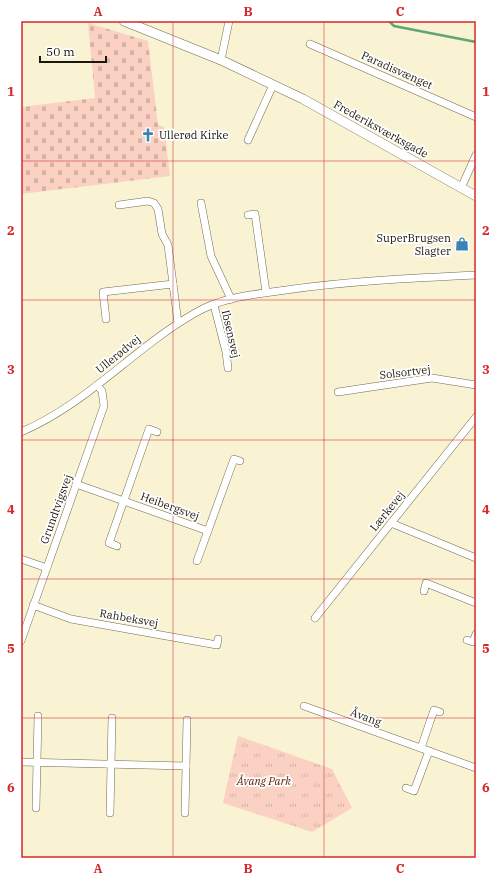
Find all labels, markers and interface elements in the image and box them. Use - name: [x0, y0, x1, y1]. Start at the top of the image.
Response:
- text: A: [93, 3, 103, 20]
- text: B: [243, 3, 253, 20]
- text: C: [396, 3, 405, 20]
- scale bar: [40, 38, 106, 64]
- text: 50 m: [46, 44, 75, 59]
- street label: Paradisvænget: [359, 48, 435, 92]
- text: 1: [7, 83, 15, 100]
- text: 1: [482, 83, 490, 100]
- street label: Frederiksværksgade: [331, 97, 431, 161]
- church icon: Ullerød Kirke: [140, 127, 156, 143]
- place label: Ullerød Kirke: [159, 128, 228, 142]
- text: 2: [7, 222, 15, 239]
- text: 2: [482, 222, 490, 239]
- place label: SuperBrugsen Slagter: [377, 231, 451, 258]
- shop icon: SuperBrugsen Slagter: [454, 236, 470, 252]
- street label: Ibsensvej: [219, 309, 243, 359]
- street label: Ullerødvej: [93, 332, 143, 376]
- text: 3: [7, 361, 15, 378]
- text: 3: [482, 361, 490, 378]
- street label: Solsortvej: [379, 362, 431, 382]
- street label: Grundtvigsvej: [37, 472, 75, 546]
- street label: Lærkevej: [367, 488, 407, 534]
- street label: Heibergsvej: [139, 489, 201, 523]
- text: 4: [7, 501, 15, 518]
- text: 4: [482, 501, 490, 518]
- street label: Rahbeksvej: [98, 606, 160, 630]
- text: 5: [7, 640, 15, 657]
- text: 5: [482, 640, 490, 657]
- street label: Åvang: [349, 705, 383, 729]
- park label: Åvang Park: [236, 774, 291, 788]
- text: 6: [7, 779, 15, 796]
- text: 6: [482, 779, 490, 796]
- text: A: [93, 860, 103, 877]
- text: B: [243, 860, 253, 877]
- text: C: [396, 860, 405, 877]

